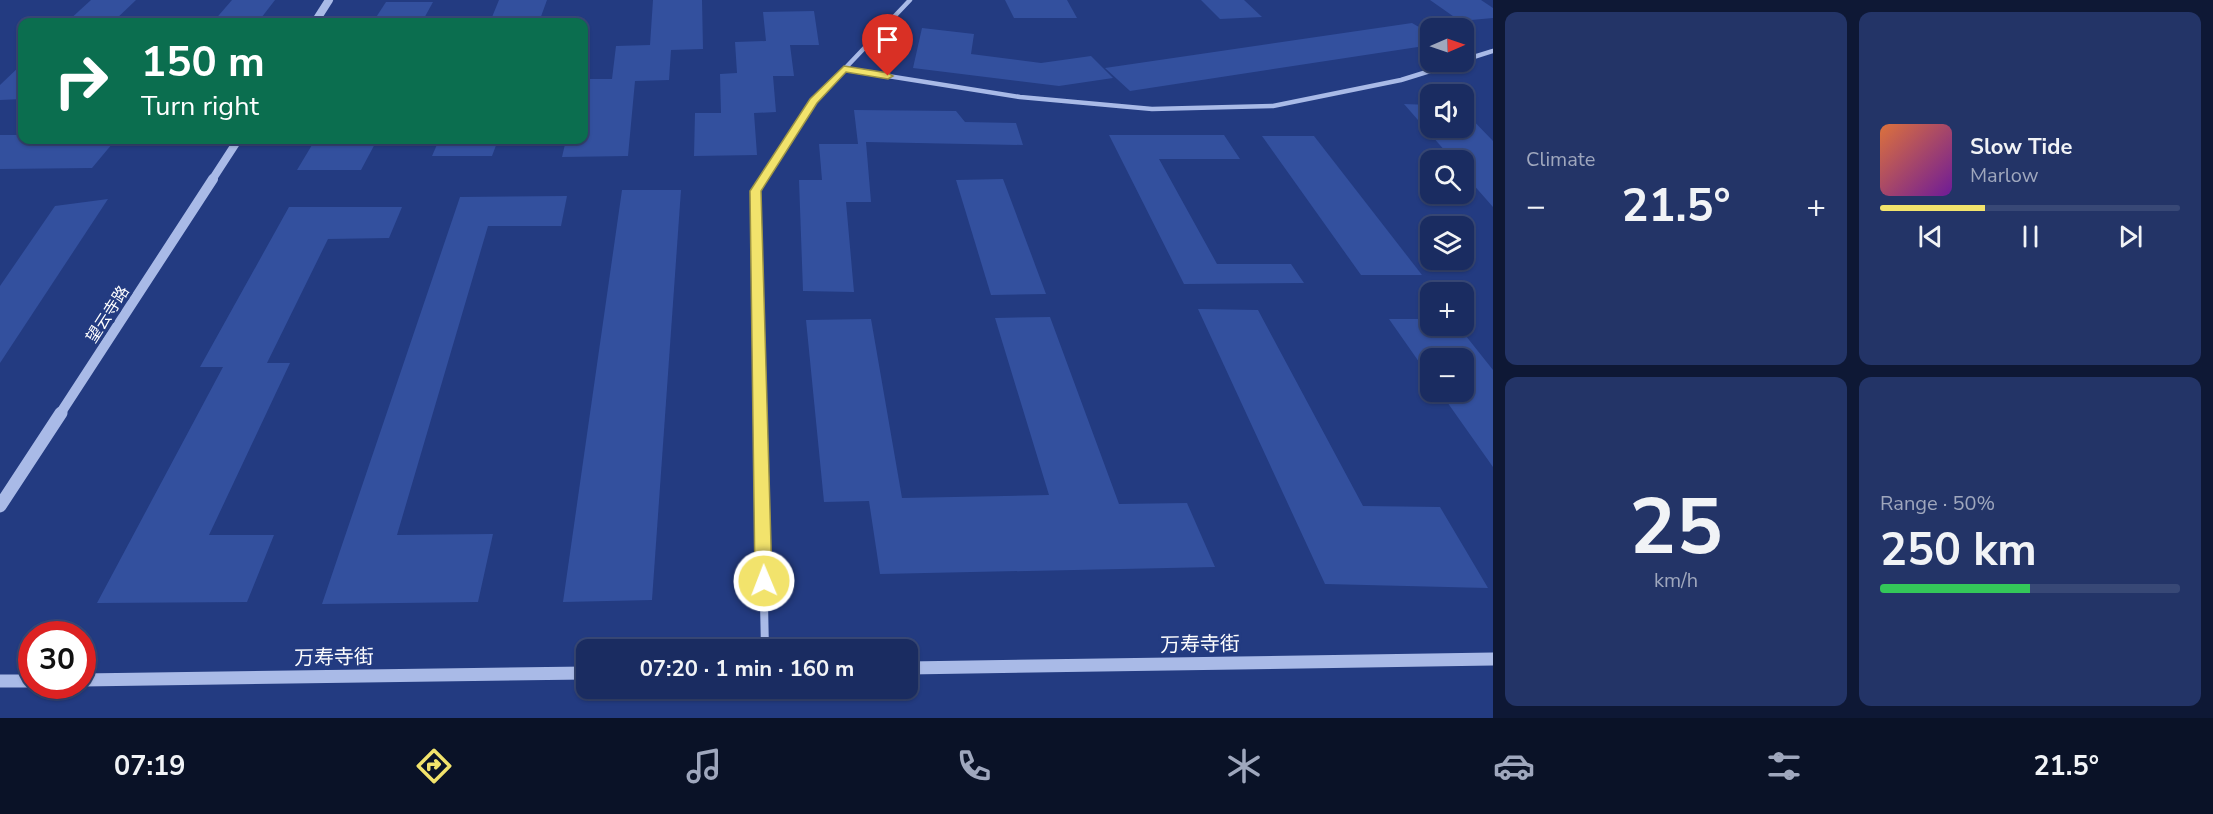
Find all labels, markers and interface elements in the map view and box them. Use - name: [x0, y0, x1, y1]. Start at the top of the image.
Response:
- pin: [862, 14, 913, 76]
- north arrow: [1420, 18, 1474, 72]
- map controls: [1420, 18, 1474, 402]
- icon: arrive: [871, 23, 904, 56]
- text: 150 m: [141, 34, 265, 91]
- icon: right: [42, 42, 120, 120]
- button: sound: [1420, 84, 1474, 138]
- text: Turn right: [141, 88, 259, 125]
- text: Slow Tide: [1970, 132, 2072, 162]
- text: Climate: [1526, 146, 1595, 173]
- button: search: [1420, 150, 1474, 204]
- text: Marlow: [1970, 162, 2038, 189]
- text: 21.5°: [1621, 176, 1731, 237]
- text: −: [1526, 184, 1546, 229]
- text: +: [1806, 184, 1826, 229]
- button: layers: [1420, 216, 1474, 270]
- icon: previous: [1914, 220, 1947, 253]
- icon: pause: [2014, 220, 2047, 253]
- icon: next: [2114, 220, 2147, 253]
- street label: 望云寺路: [81, 282, 134, 347]
- button: +: [1420, 282, 1474, 336]
- button: −: [1420, 348, 1474, 402]
- text: 25: [1629, 474, 1723, 581]
- text: Range · 50%: [1880, 490, 1995, 517]
- text: 250 km: [1880, 520, 2037, 581]
- position arrow: [732, 549, 796, 613]
- text: km/h: [1654, 567, 1698, 594]
- speed limit sign: 30: [18, 621, 96, 699]
- street label: 万寿寺街: [1160, 630, 1240, 659]
- street label: 万寿寺街: [294, 643, 374, 672]
- text: 07:20 · 1 min · 160 m: [640, 654, 854, 684]
- icon: directions: [413, 745, 455, 787]
- icon: music: [683, 745, 725, 787]
- icon: phone: [953, 745, 995, 787]
- icon: climate: [1223, 745, 1265, 787]
- icon: car: [1493, 745, 1535, 787]
- icon: filters: [1763, 745, 1805, 787]
- text: 07:19: [114, 748, 185, 785]
- text: 21.5°: [2033, 748, 2099, 785]

